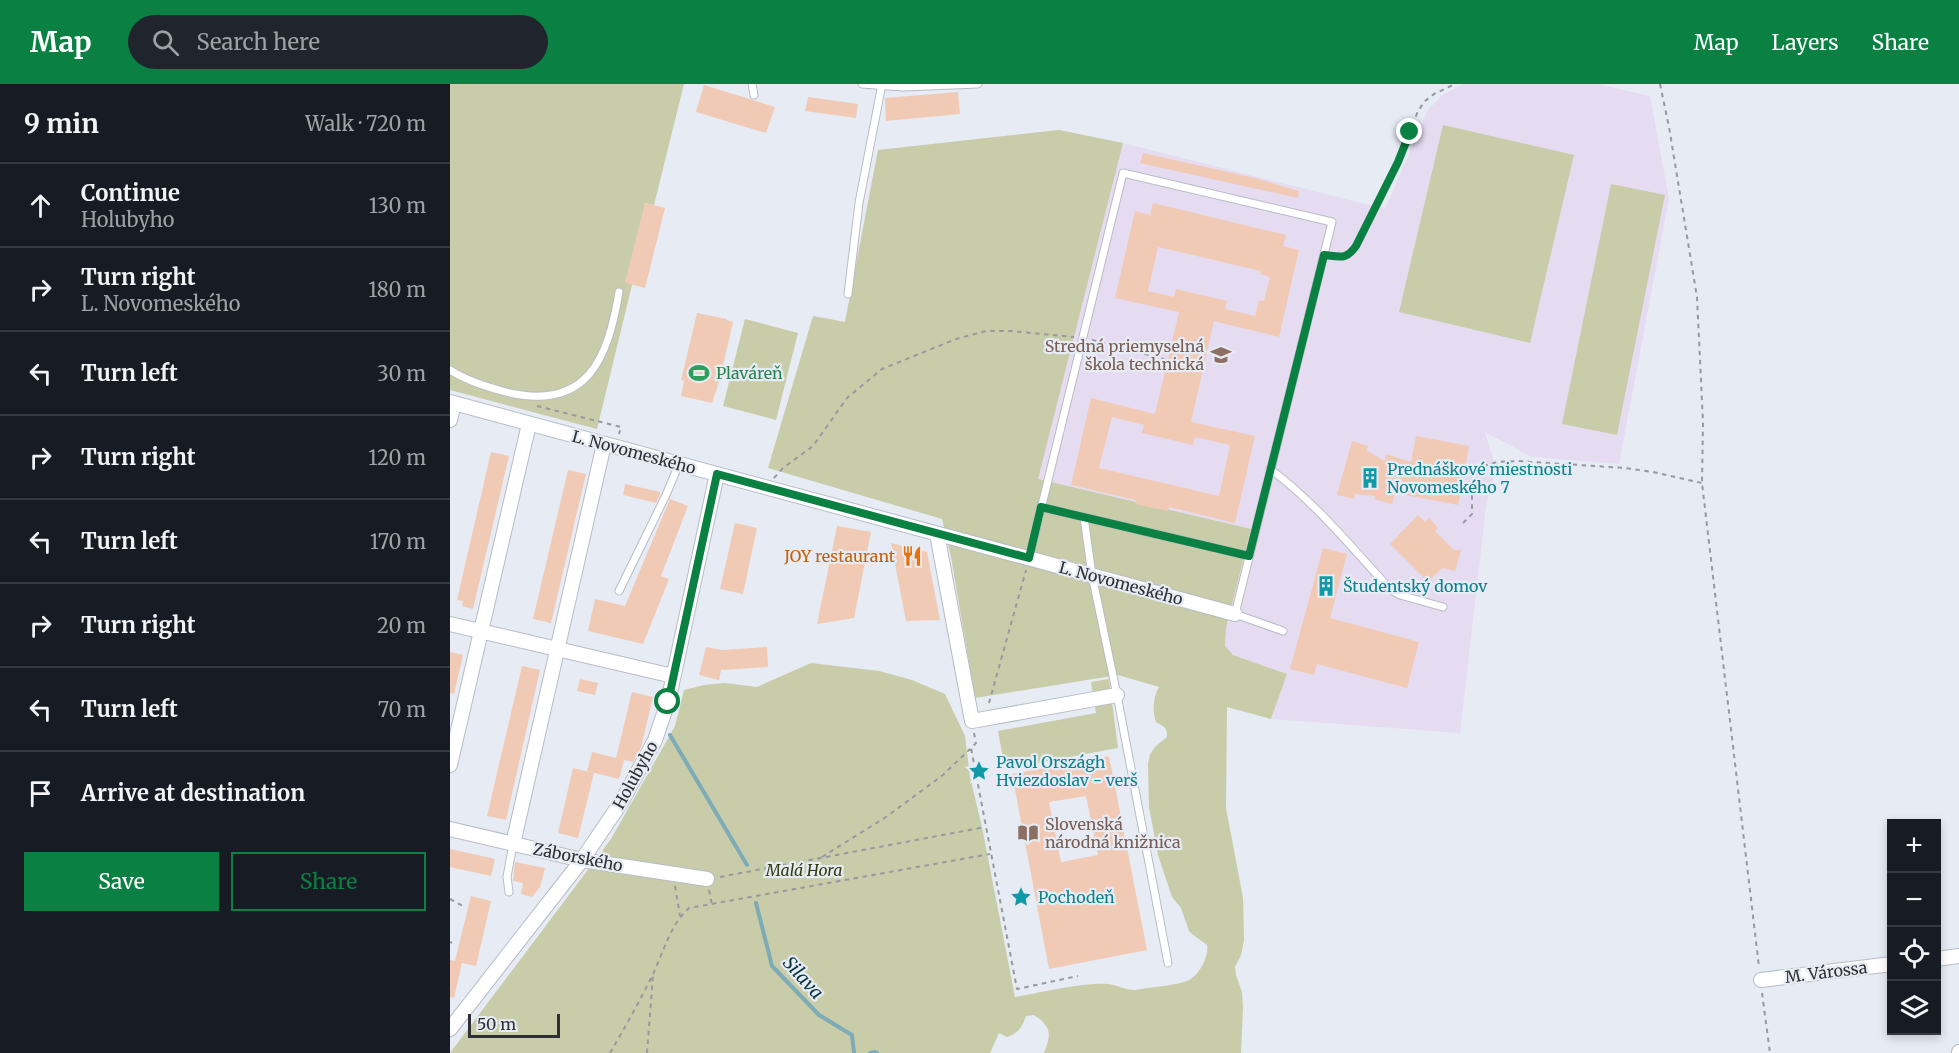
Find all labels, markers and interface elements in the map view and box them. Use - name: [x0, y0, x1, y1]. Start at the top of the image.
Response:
- search box: [128, 15, 548, 69]
- text: Map: [30, 24, 92, 60]
- icon: search: [149, 26, 182, 59]
- text: Search here: [197, 28, 320, 56]
- text: Map: [1694, 29, 1739, 56]
- text: Layers: [1772, 29, 1839, 56]
- text: Share: [1872, 29, 1929, 56]
- text: 9 min: [24, 107, 99, 140]
- text: Walk · 720 m: [305, 111, 426, 136]
- route end: [1396, 118, 1422, 144]
- text: Continue: [81, 179, 180, 207]
- icon: ahead: [24, 189, 57, 222]
- text: 130 m: [369, 193, 426, 218]
- text: Holubyho: [81, 207, 174, 232]
- text: Turn right: [81, 263, 195, 291]
- icon: right: [24, 273, 57, 306]
- text: 180 m: [368, 277, 426, 302]
- text: L. Novomeského: [81, 291, 240, 316]
- place label: Stredná priemyselná škola technická: [1045, 336, 1204, 374]
- school or university icon: Stredná priemyselná škola technická: [1209, 343, 1233, 367]
- icon: left: [24, 357, 57, 390]
- text: Turn left: [81, 359, 178, 387]
- text: 30 m: [377, 361, 426, 386]
- sports icon: Plaváreň: [687, 361, 711, 385]
- place label: Plaváreň: [716, 363, 783, 383]
- street label: L. Novomeského: [570, 426, 698, 478]
- icon: right: [24, 441, 57, 474]
- text: Turn right: [81, 443, 195, 471]
- text: 120 m: [368, 445, 426, 470]
- place label: Prednáškové miestnosti Novomeského 7: [1387, 459, 1573, 497]
- building icon: Prednáškové miestnosti Novomeského 7: [1358, 466, 1382, 490]
- icon: left: [24, 525, 57, 558]
- text: Turn left: [81, 527, 178, 555]
- text: 170 m: [370, 529, 426, 554]
- restaurant icon: JOY restaurant: [900, 544, 924, 568]
- place label: JOY restaurant: [783, 546, 896, 566]
- street label: L. Novomeského: [1057, 557, 1185, 609]
- building icon: Študentský domov: [1314, 574, 1338, 598]
- place label: Študentský domov: [1343, 576, 1488, 596]
- icon: right: [24, 609, 57, 642]
- text: Turn right: [81, 611, 195, 639]
- text: 20 m: [377, 613, 426, 638]
- route start: [654, 688, 680, 714]
- icon: left: [24, 693, 57, 726]
- text: Turn left: [81, 695, 178, 723]
- text: 70 m: [378, 697, 426, 722]
- street label: Holubyho: [608, 737, 662, 813]
- place label: Pavol Országh Hviezdoslav - verš: [996, 752, 1138, 790]
- place icon: Pavol Országh Hviezdoslav - verš: [967, 759, 991, 783]
- icon: arrive: [24, 777, 57, 810]
- text: Arrive at destination: [81, 779, 305, 807]
- place label: Slovenská národná knižnica: [1045, 814, 1181, 852]
- map controls: [1887, 819, 1941, 1035]
- button: +: [1887, 819, 1941, 873]
- library icon: Slovenská národná knižnica: [1016, 821, 1040, 845]
- street label: Záborského: [531, 839, 625, 875]
- button: Save: [24, 852, 219, 911]
- button: Share: [231, 852, 426, 911]
- park label: Malá Hora: [765, 860, 842, 880]
- button: −: [1887, 873, 1941, 927]
- place icon: Pochodeň: [1009, 885, 1033, 909]
- place label: Pochodeň: [1038, 887, 1115, 907]
- button: locate: [1887, 927, 1941, 981]
- water label: Silava: [778, 951, 829, 1004]
- street label: M. Várossa: [1784, 957, 1869, 987]
- button: layers: [1887, 981, 1941, 1035]
- scale bar: [468, 1011, 560, 1038]
- text: 50 m: [477, 1014, 516, 1034]

